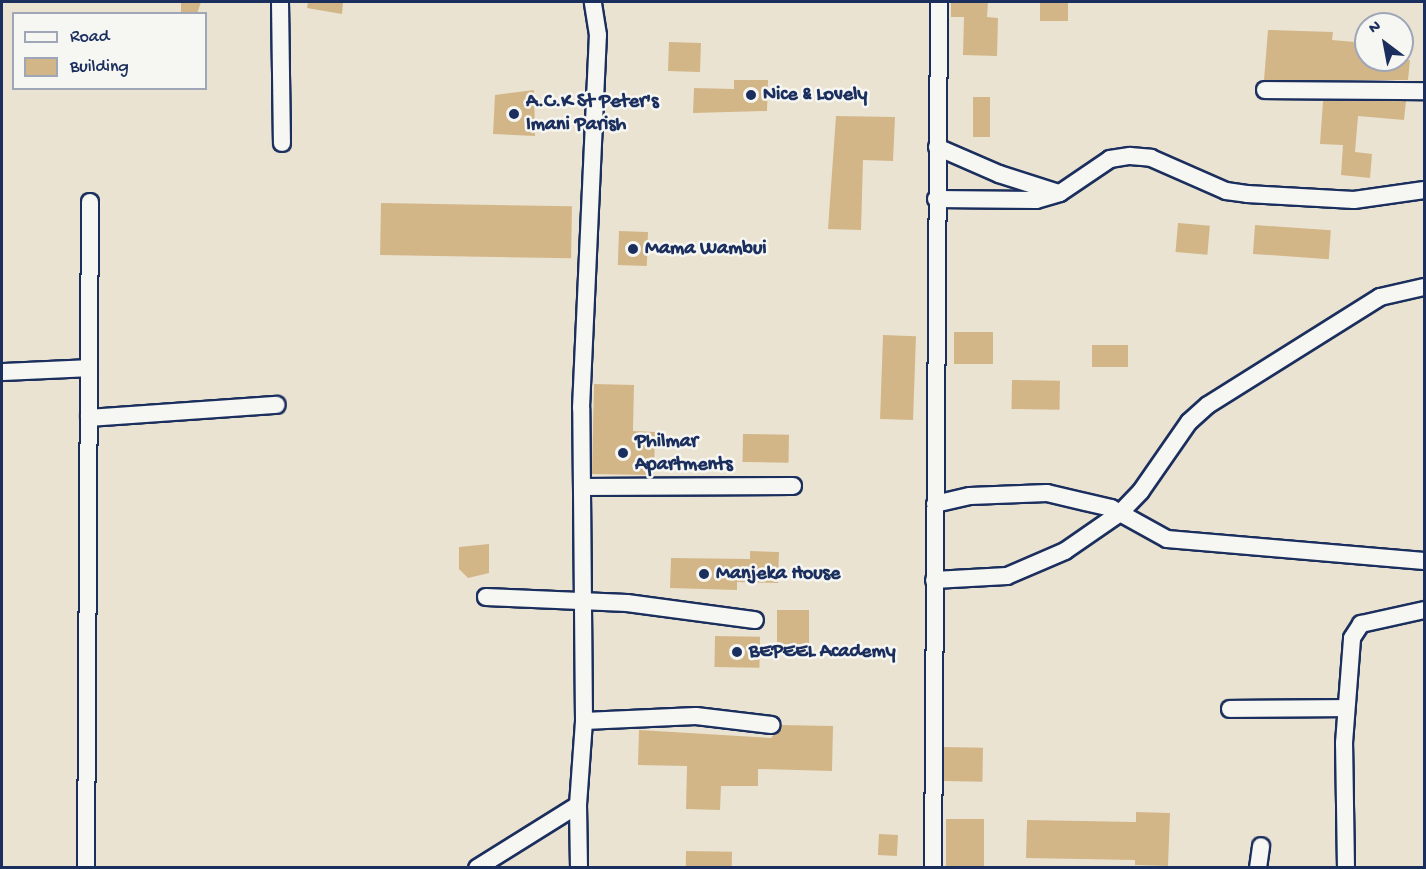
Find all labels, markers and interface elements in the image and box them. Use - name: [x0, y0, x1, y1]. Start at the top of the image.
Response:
- legend: [12, 12, 207, 90]
- north arrow: [1354, 12, 1414, 72]
- text: N: [1366, 17, 1385, 39]
- text: Road: [70, 27, 109, 48]
- text: Building: [70, 57, 129, 78]
- place label: Nice & Lovely: [763, 83, 867, 107]
- marker: Nice & Lovely: [744, 88, 758, 102]
- place label: A.C.K St Peter's Imani Parish: [526, 90, 658, 137]
- marker: A.C.K St Peter's Imani Parish: [507, 107, 521, 121]
- place label: Mama Wambui: [645, 237, 767, 261]
- marker: Mama Wambui: [626, 242, 640, 256]
- place label: Philmar Apartments: [635, 430, 733, 477]
- marker: Philmar Apartments: [616, 446, 630, 460]
- place label: Manjeka House: [716, 562, 840, 586]
- marker: Manjeka House: [697, 567, 711, 581]
- place label: BEPEEL Academy: [749, 640, 895, 664]
- marker: BEPEEL Academy: [730, 645, 744, 659]

